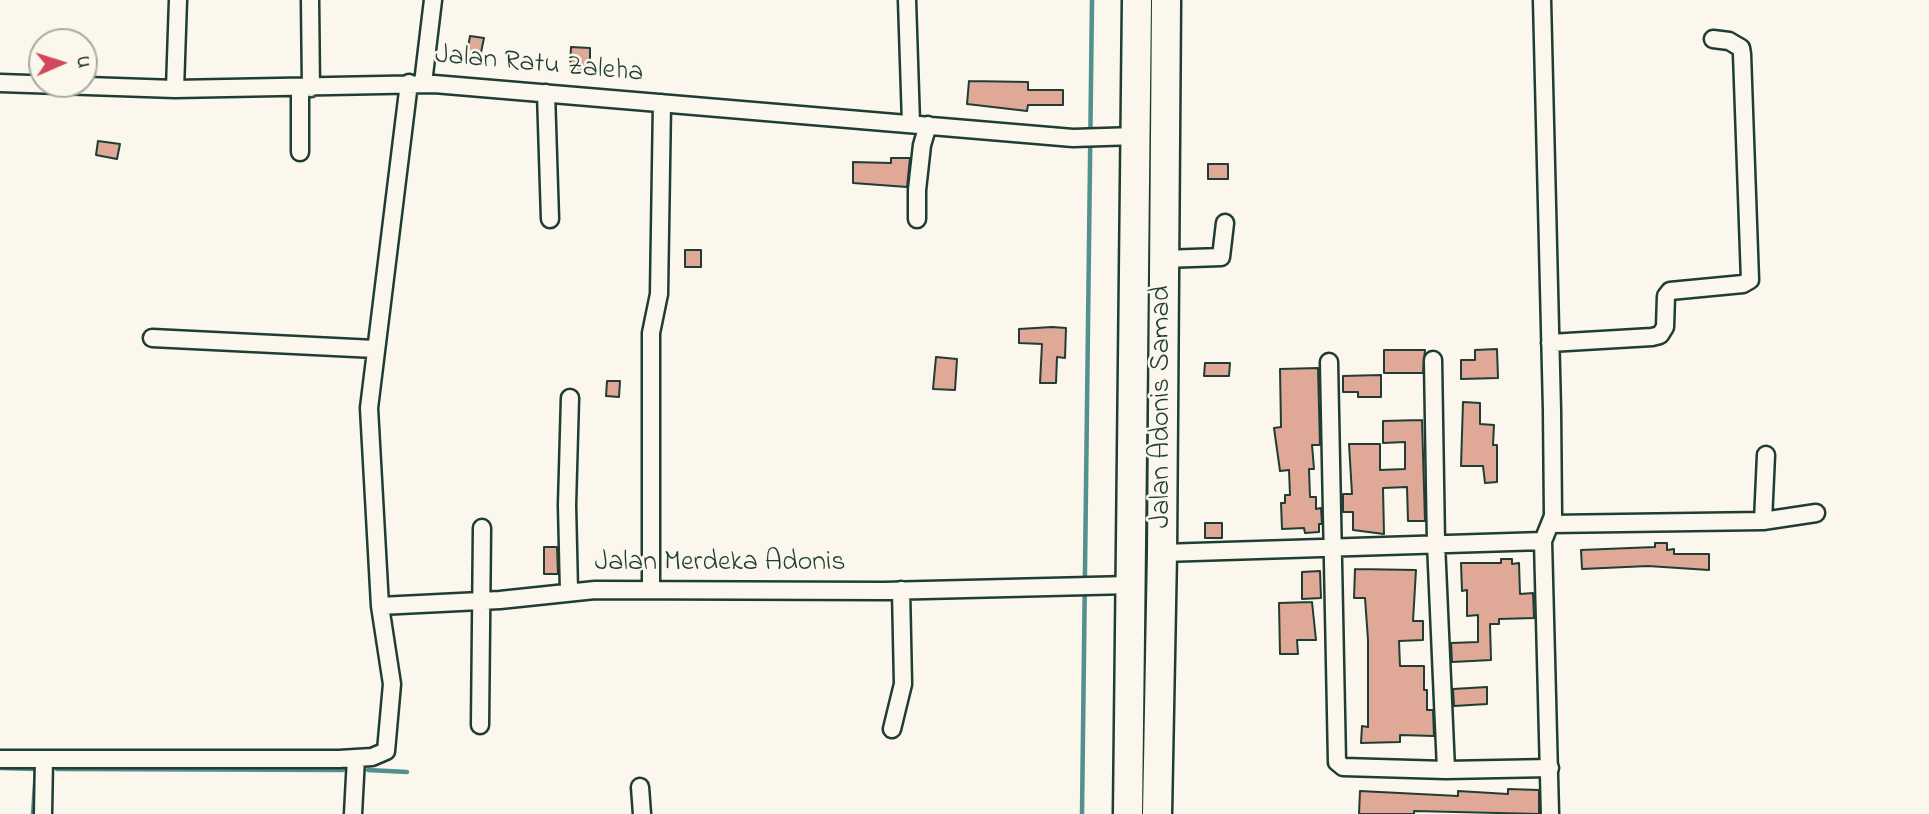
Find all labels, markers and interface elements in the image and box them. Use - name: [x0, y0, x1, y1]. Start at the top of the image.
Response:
- north arrow: [28, 28, 98, 98]
- street label: Jalan Ratu Zaleha: [433, 40, 645, 92]
- text: U: [69, 55, 96, 69]
- street label: Jalan Adonis Samad: [1146, 286, 1180, 528]
- street label: Jalan Merdeka Adonis: [595, 547, 845, 581]

